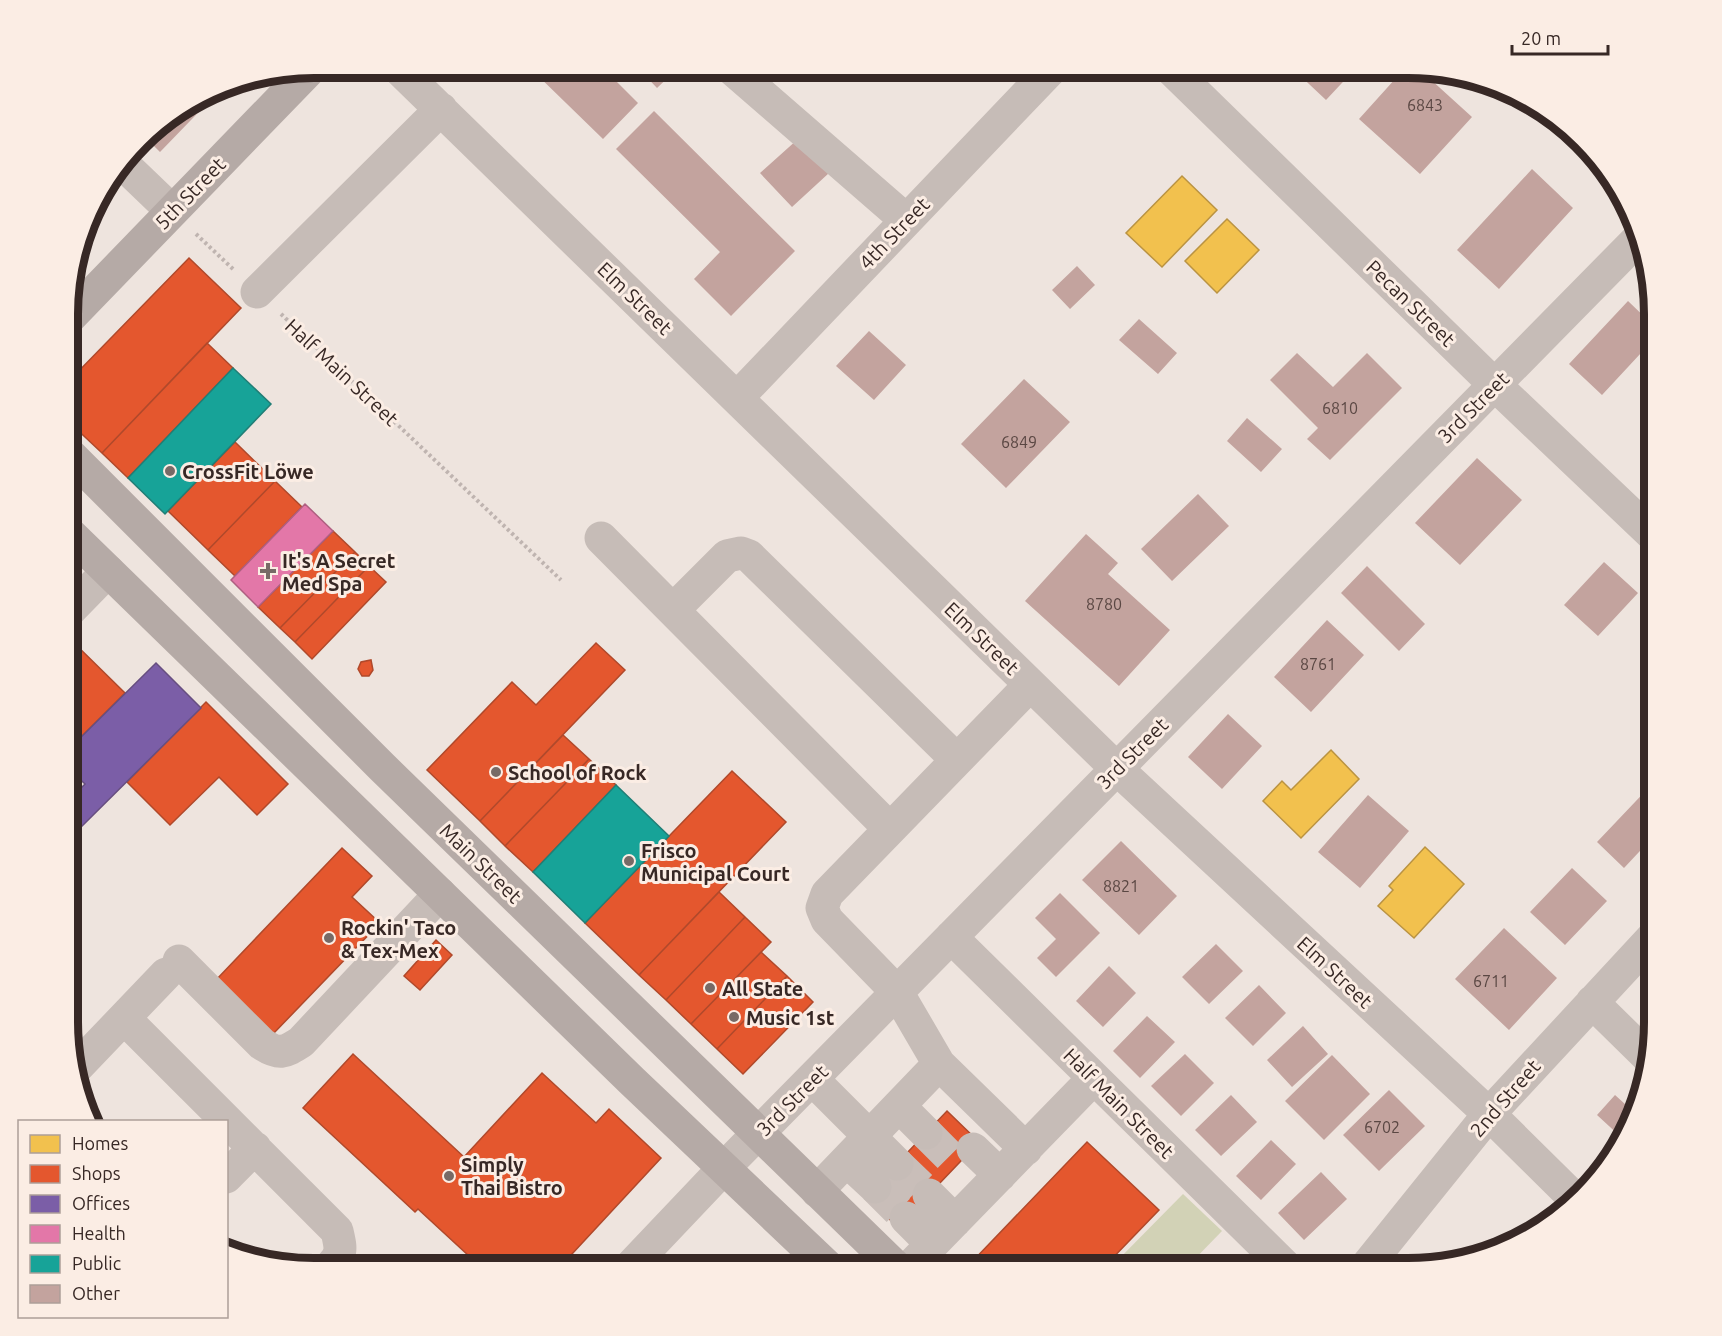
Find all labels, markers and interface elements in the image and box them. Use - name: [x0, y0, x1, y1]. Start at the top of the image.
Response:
- scale bar: [1512, 18, 1608, 56]
- text: 20 m: [1521, 28, 1561, 48]
- house number: 6843: [1407, 96, 1443, 114]
- street label: 5th Street: [150, 152, 230, 234]
- street label: 4th Street: [854, 192, 934, 274]
- street label: Pecan Street: [1362, 255, 1460, 351]
- street label: Elm Street: [593, 257, 677, 339]
- street label: Half Main Street: [281, 314, 403, 430]
- street label: 3rd Street: [1433, 367, 1513, 447]
- house number: 6810: [1322, 399, 1358, 417]
- house number: 6849: [1001, 433, 1037, 451]
- place label: CrossFit Löwe: [182, 460, 314, 483]
- marker: CrossFit Löwe: [163, 464, 177, 478]
- place label: It's A Secret Med Spa: [282, 549, 396, 595]
- marker: It's A Secret Med Spa: [259, 562, 277, 580]
- house number: 8780: [1086, 595, 1122, 613]
- street label: Elm Street: [940, 597, 1024, 679]
- house number: 8761: [1300, 655, 1336, 673]
- street label: 3rd Street: [1092, 713, 1172, 793]
- place label: School of Rock: [508, 761, 647, 784]
- marker: School of Rock: [489, 765, 503, 779]
- street label: Main Street: [435, 818, 527, 908]
- place label: Frisco Municipal Court: [641, 839, 790, 885]
- marker: Frisco Municipal Court: [622, 854, 636, 868]
- house number: 8821: [1103, 877, 1139, 895]
- place label: Rockin' Taco & Tex-Mex: [341, 916, 456, 962]
- marker: Rockin' Taco & Tex-Mex: [322, 931, 336, 945]
- street label: Elm Street: [1293, 931, 1377, 1013]
- house number: 6711: [1473, 972, 1509, 990]
- place label: All State: [722, 977, 803, 1000]
- marker: All State: [703, 981, 717, 995]
- place label: Music 1st: [746, 1006, 835, 1029]
- marker: Music 1st: [727, 1010, 741, 1024]
- street label: Half Main Street: [1059, 1043, 1179, 1163]
- street label: 2nd Street: [1465, 1055, 1545, 1141]
- street label: 3rd Street: [752, 1060, 832, 1140]
- house number: 6702: [1364, 1118, 1400, 1136]
- legend: [18, 1120, 228, 1318]
- text: Homes: [72, 1133, 129, 1153]
- place label: Simply Thai Bistro: [461, 1153, 563, 1199]
- text: Shops: [72, 1163, 121, 1183]
- marker: Simply Thai Bistro: [442, 1169, 456, 1183]
- text: Offices: [72, 1193, 130, 1213]
- text: Health: [72, 1223, 126, 1243]
- text: Public: [72, 1253, 121, 1273]
- text: Other: [72, 1283, 120, 1303]

